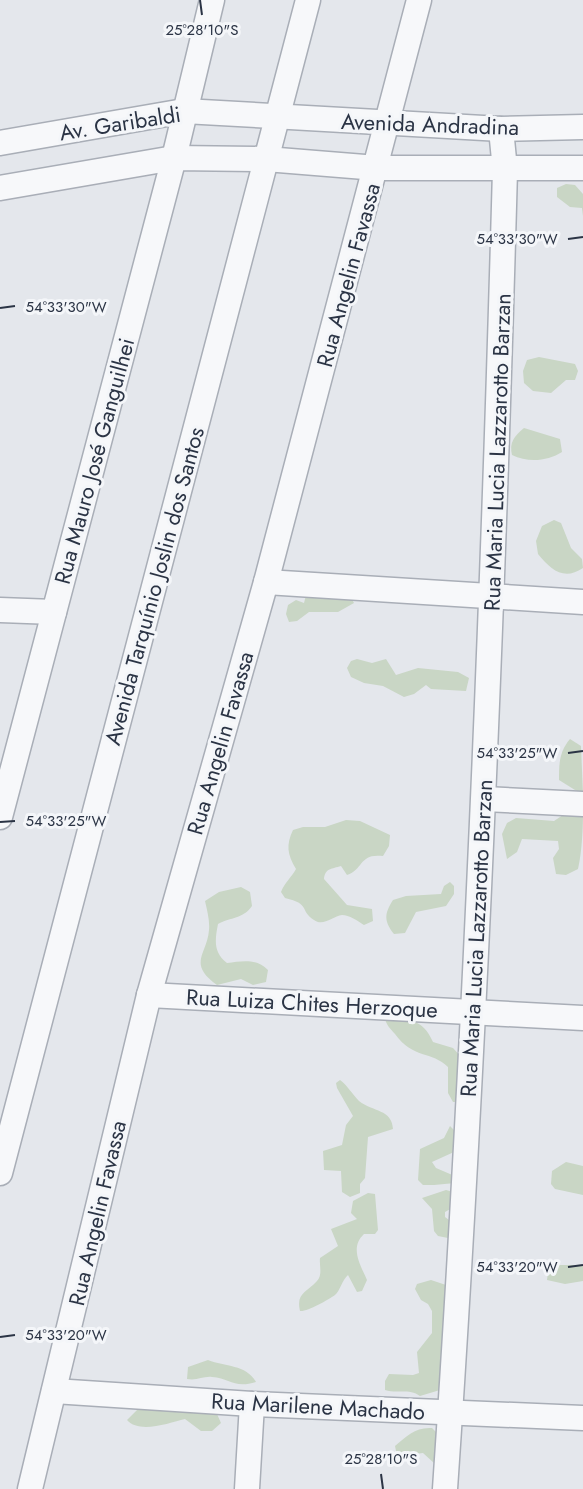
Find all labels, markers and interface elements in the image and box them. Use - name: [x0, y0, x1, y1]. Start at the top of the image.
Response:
- text: 25°28'10"S: [165, 19, 239, 41]
- street label: Av. Garibaldi: [57, 98, 183, 148]
- street label: Avenida Andradina: [340, 105, 520, 143]
- street label: Rua Angelin Favassa: [308, 179, 388, 371]
- text: 54°33'30"W: [476, 228, 558, 250]
- street label: Rua Maria Lucia Lazzarotto Barzan: [475, 293, 519, 611]
- text: 54°33'30"W: [25, 296, 107, 318]
- street label: Rua Mauro José Ganguilhei: [46, 334, 142, 588]
- street label: Avenida Tarquínio Joslin dos Santos: [96, 423, 212, 749]
- street label: Rua Angelin Favassa: [179, 648, 261, 838]
- text: 54°33'25"W: [477, 742, 558, 764]
- street label: Rua Maria Lucia Lazzarotto Barzan: [452, 778, 500, 1098]
- text: 54°33'25"W: [26, 810, 107, 832]
- street label: Rua Luiza Chites Herzoque: [185, 980, 439, 1026]
- street label: Rua Angelin Favassa: [60, 1117, 134, 1309]
- text: 54°33'20"W: [476, 1256, 558, 1278]
- text: 54°33'20"W: [25, 1324, 107, 1346]
- street label: Rua Marilene Machado: [210, 1384, 426, 1428]
- text: 25°28'10"S: [344, 1448, 418, 1470]

